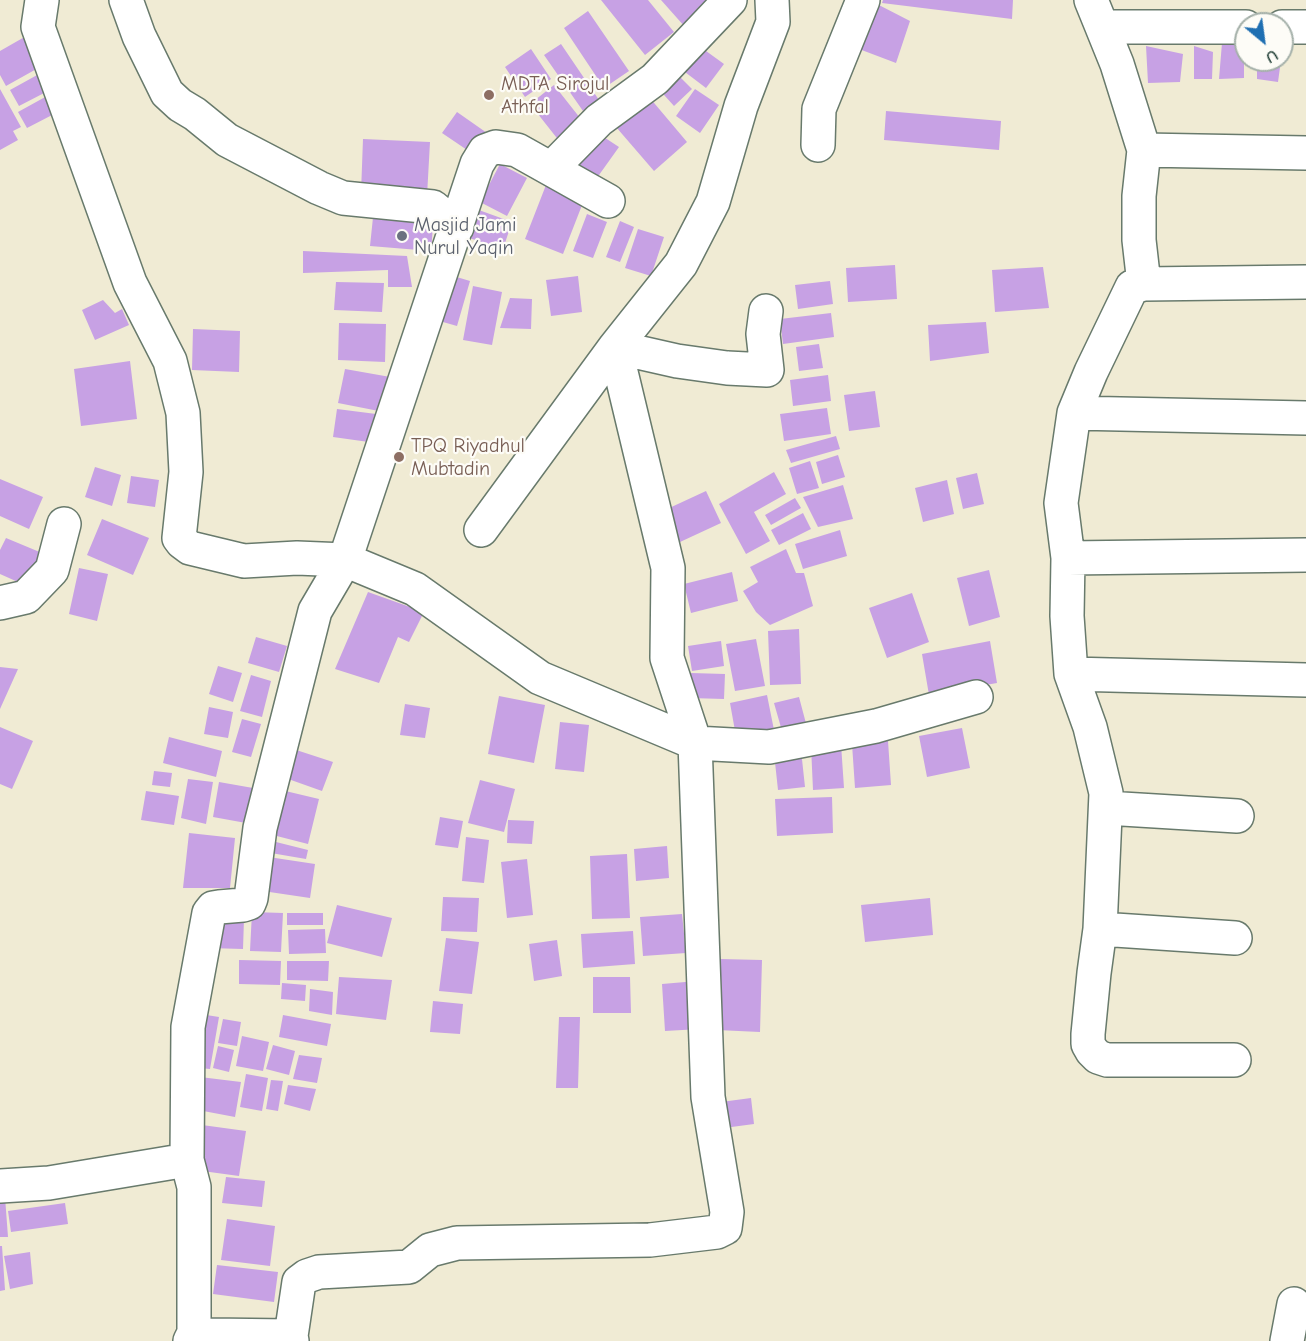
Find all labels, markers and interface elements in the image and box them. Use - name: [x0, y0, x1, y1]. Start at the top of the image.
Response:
- north arrow: [1234, 12, 1294, 72]
- text: U: [1263, 46, 1281, 66]
- place label: MDTA Sirojul Athfal: [501, 72, 609, 119]
- marker: MDTA Sirojul Athfal: [482, 88, 496, 102]
- place label: Masjid Jami Nurul Yaqin: [414, 213, 516, 260]
- marker: Masjid Jami Nurul Yaqin: [395, 229, 409, 243]
- place label: TPQ Riyadhul Mubtadin: [411, 434, 525, 481]
- marker: TPQ Riyadhul Mubtadin: [392, 450, 406, 464]

